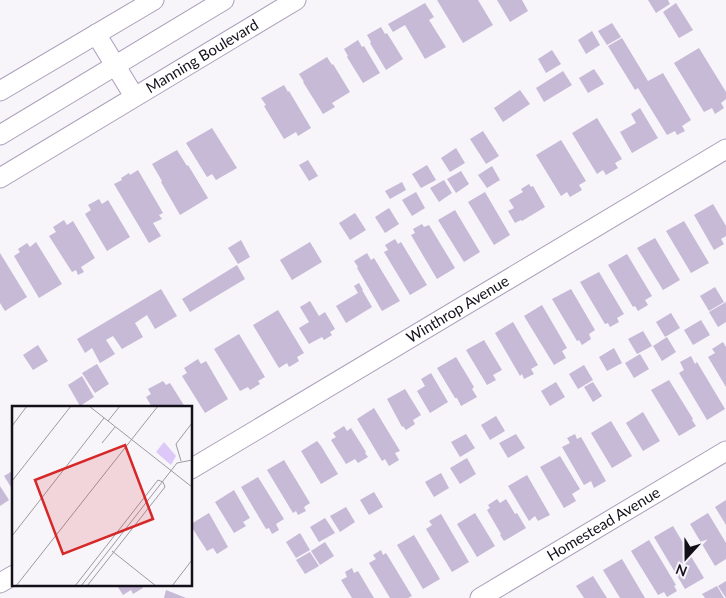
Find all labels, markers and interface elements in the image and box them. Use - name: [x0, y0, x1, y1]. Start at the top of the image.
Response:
- street label: Manning Boulevard: [142, 15, 261, 96]
- street label: Winthrop Avenue: [403, 271, 512, 346]
- inset map: [12, 406, 192, 586]
- street label: Homestead Avenue: [543, 483, 663, 564]
- north arrow: [661, 533, 711, 583]
- text: N: [673, 561, 689, 580]

